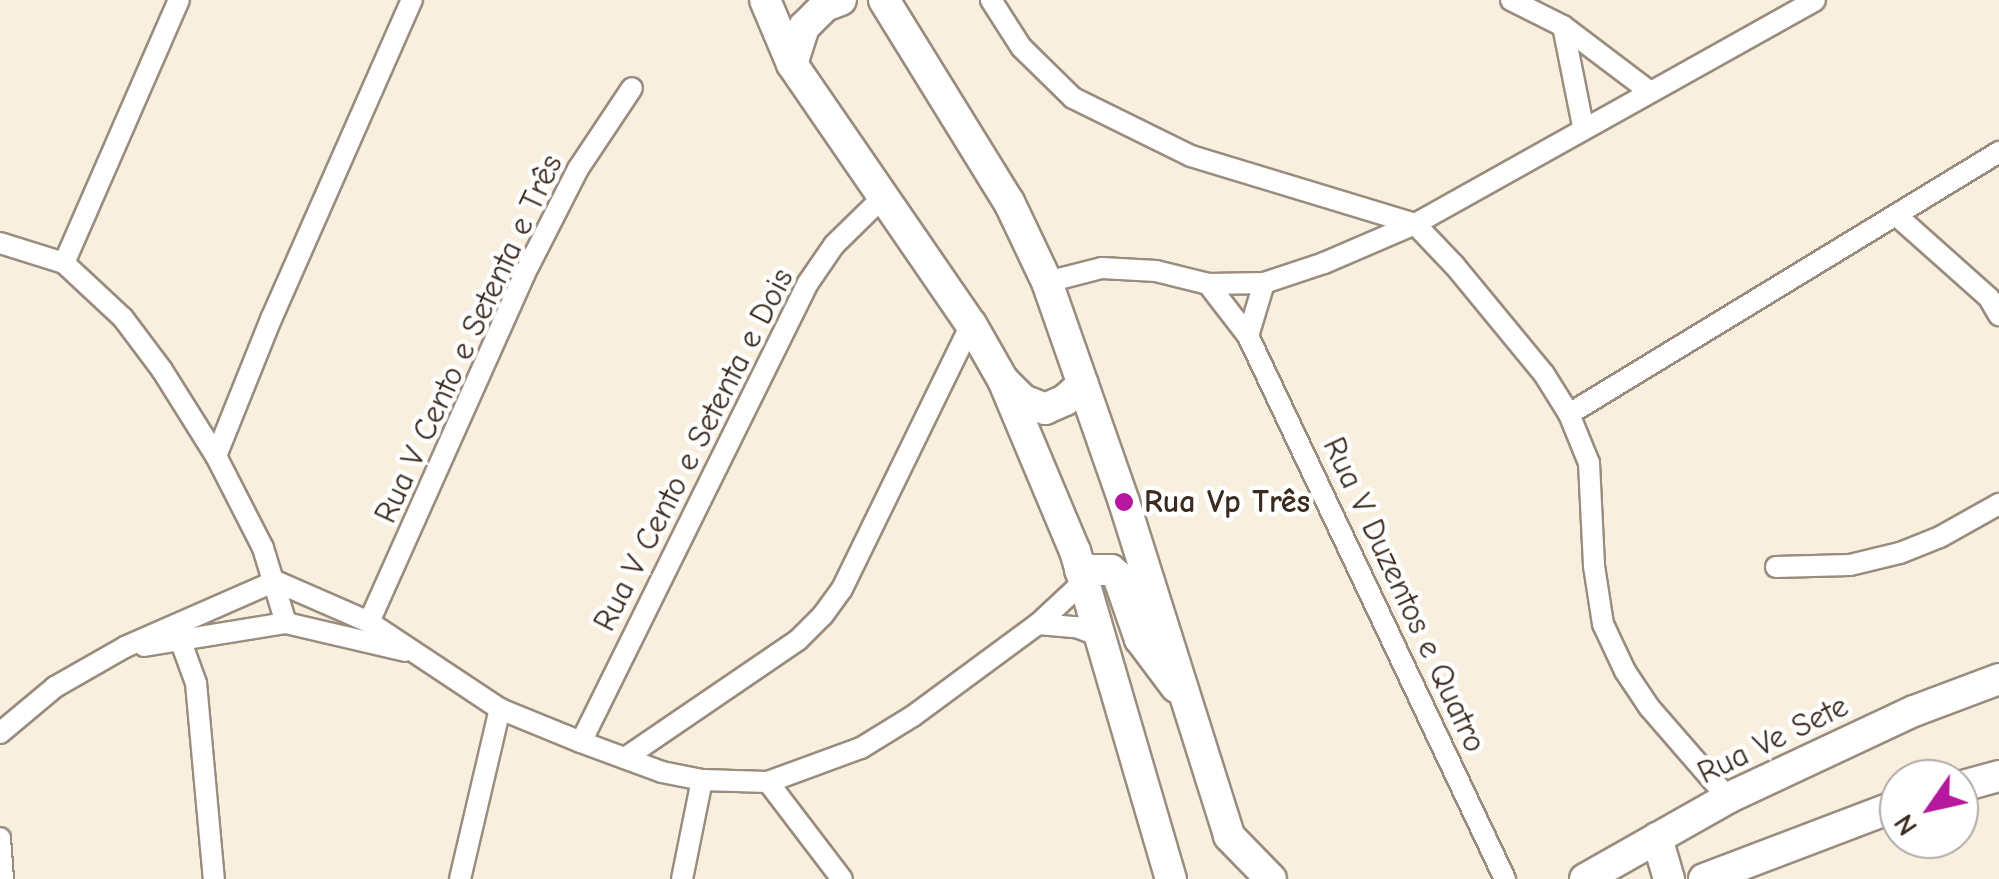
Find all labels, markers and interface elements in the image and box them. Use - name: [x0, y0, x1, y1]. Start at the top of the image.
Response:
- street label: Rua V Cento e Setenta e Três: [367, 149, 571, 529]
- street label: Rua V Cento e Setenta e Dois: [586, 262, 802, 638]
- street label: Rua V Duzentos e Quatro: [1314, 431, 1494, 759]
- place label: Rua Vp Três: [1144, 483, 1310, 521]
- marker: Rua Vp Três: [1113, 491, 1135, 513]
- street label: Rua Ve Sete: [1692, 687, 1854, 793]
- north arrow: [1879, 759, 1979, 859]
- text: N: [1887, 808, 1924, 841]

